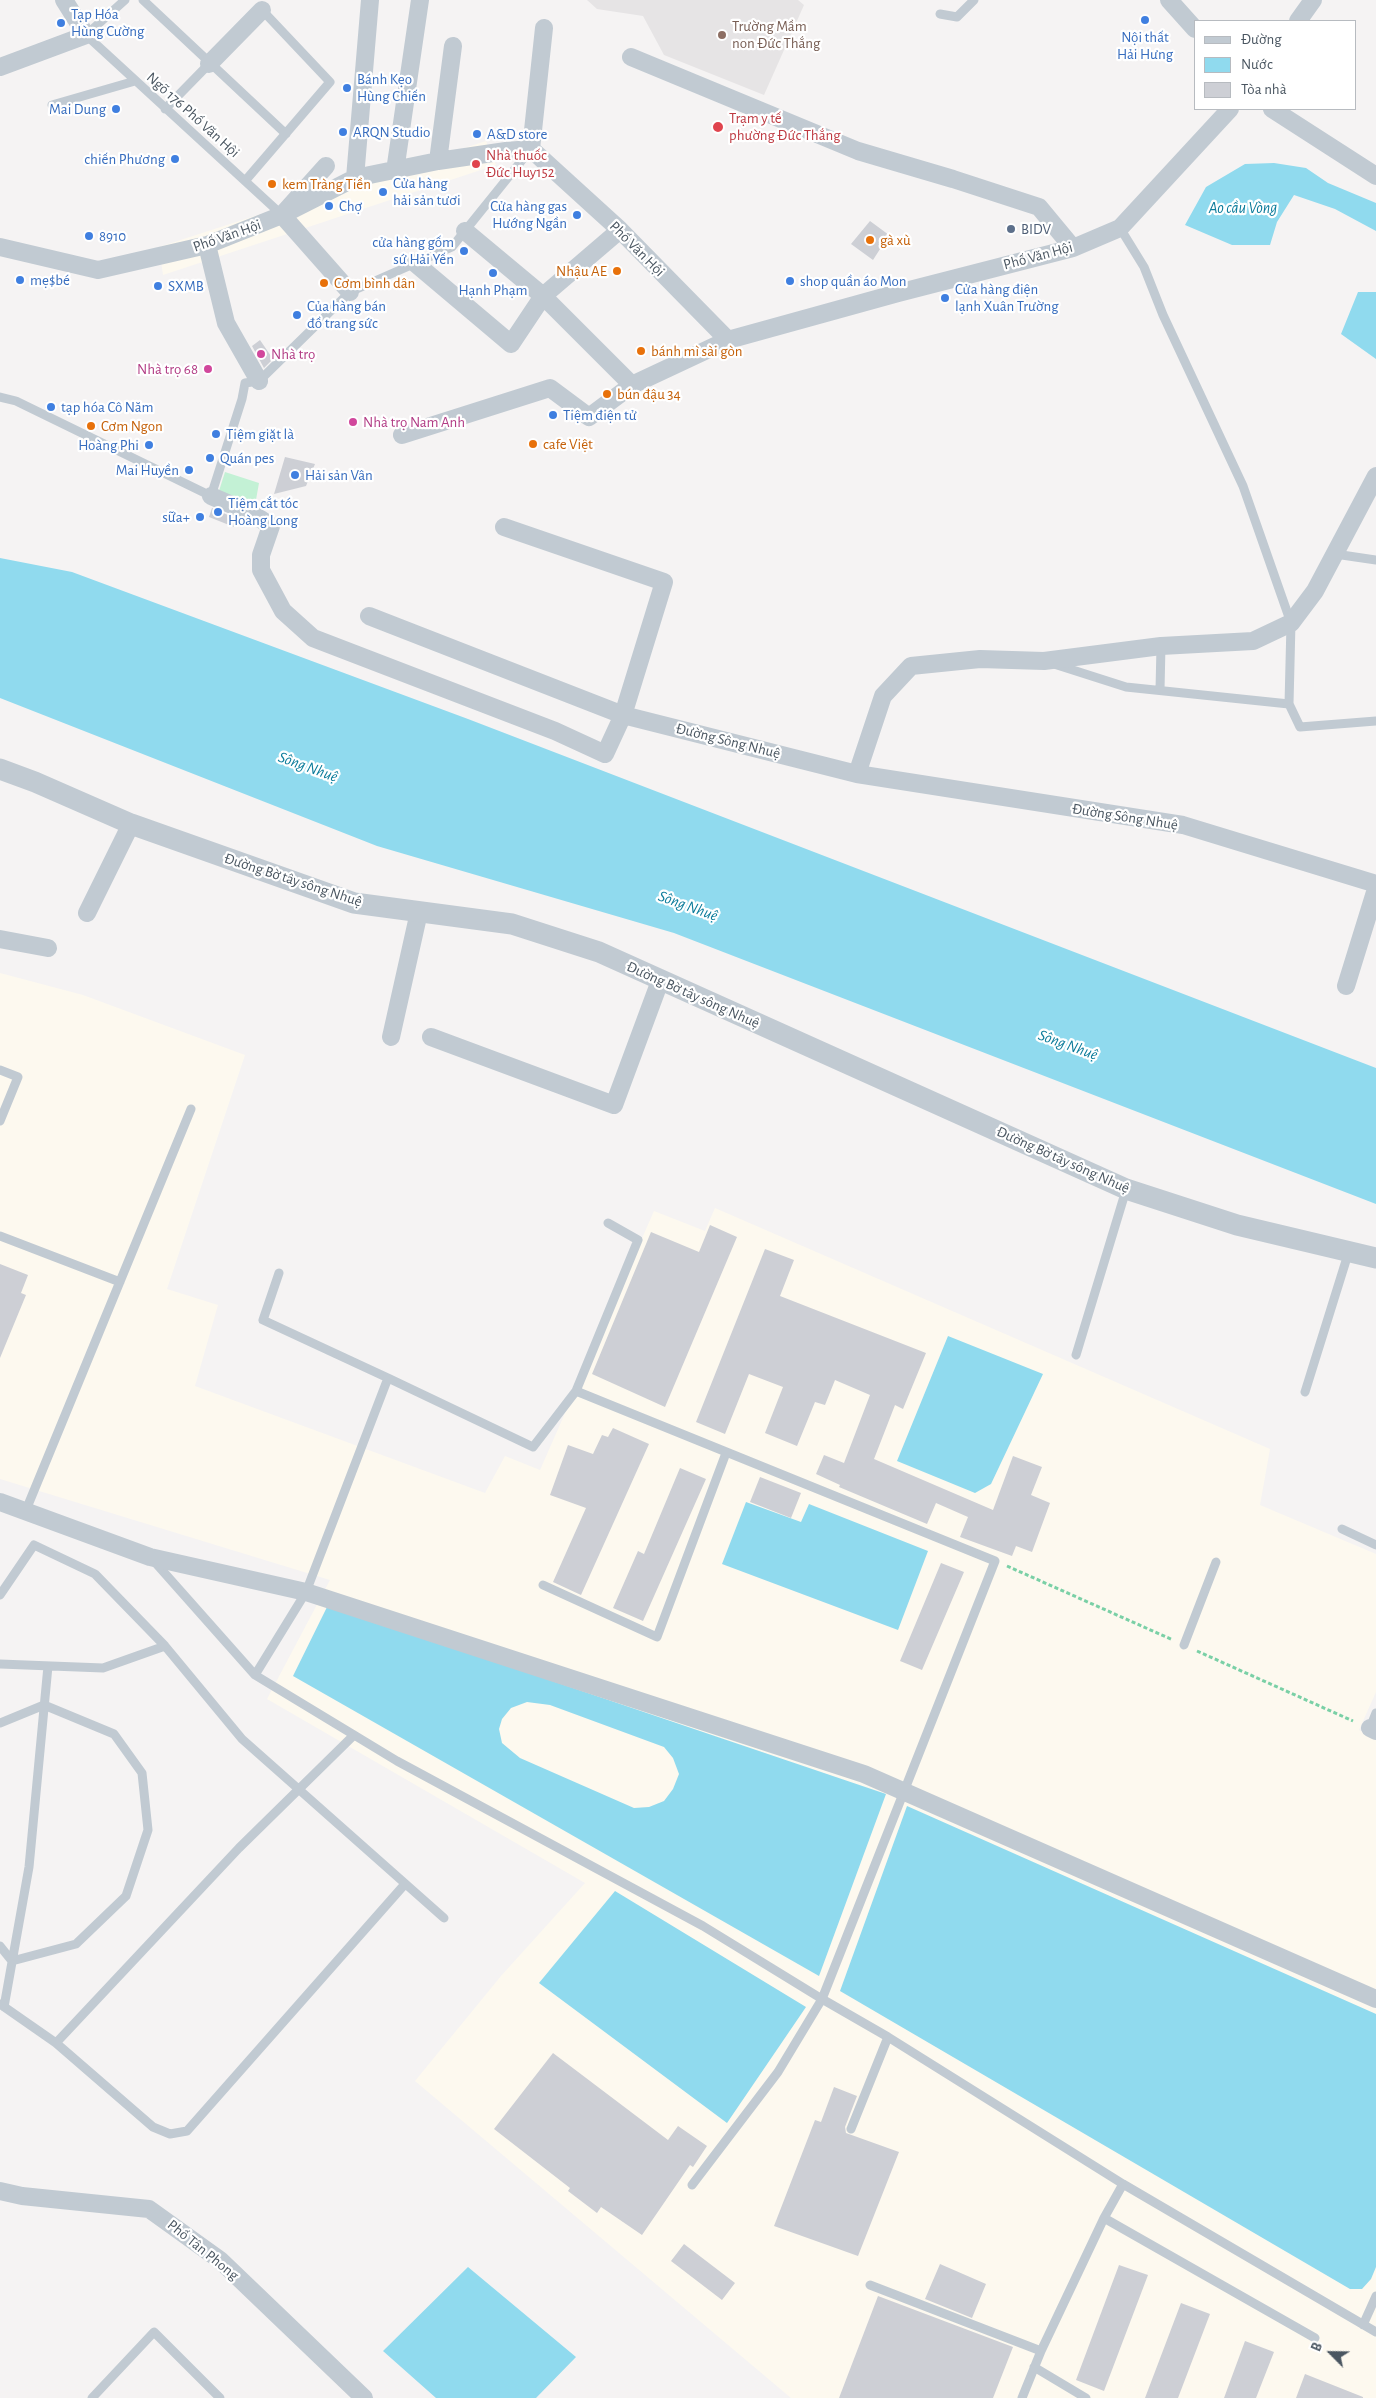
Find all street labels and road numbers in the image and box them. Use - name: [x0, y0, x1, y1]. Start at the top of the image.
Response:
- street label: Ngõ 176 Phố Văn Hội: [143, 69, 243, 161]
- street label: Phố Văn Hội: [190, 216, 264, 256]
- street label: Phố Văn Hội: [606, 218, 668, 280]
- street label: Phố Văn Hội: [1001, 238, 1075, 274]
- street label: Đường Sông Nhuệ: [674, 719, 782, 763]
- street label: Đường Sông Nhuệ: [1071, 800, 1179, 834]
- street label: Đường Bờ tây sông Nhuệ: [222, 849, 364, 911]
- street label: Đường Bờ tây sông Nhuệ: [624, 958, 762, 1032]
- street label: Đường Bờ tây sông Nhuệ: [994, 1123, 1132, 1197]
- street label: Phố Tân Phong: [164, 2216, 242, 2284]

